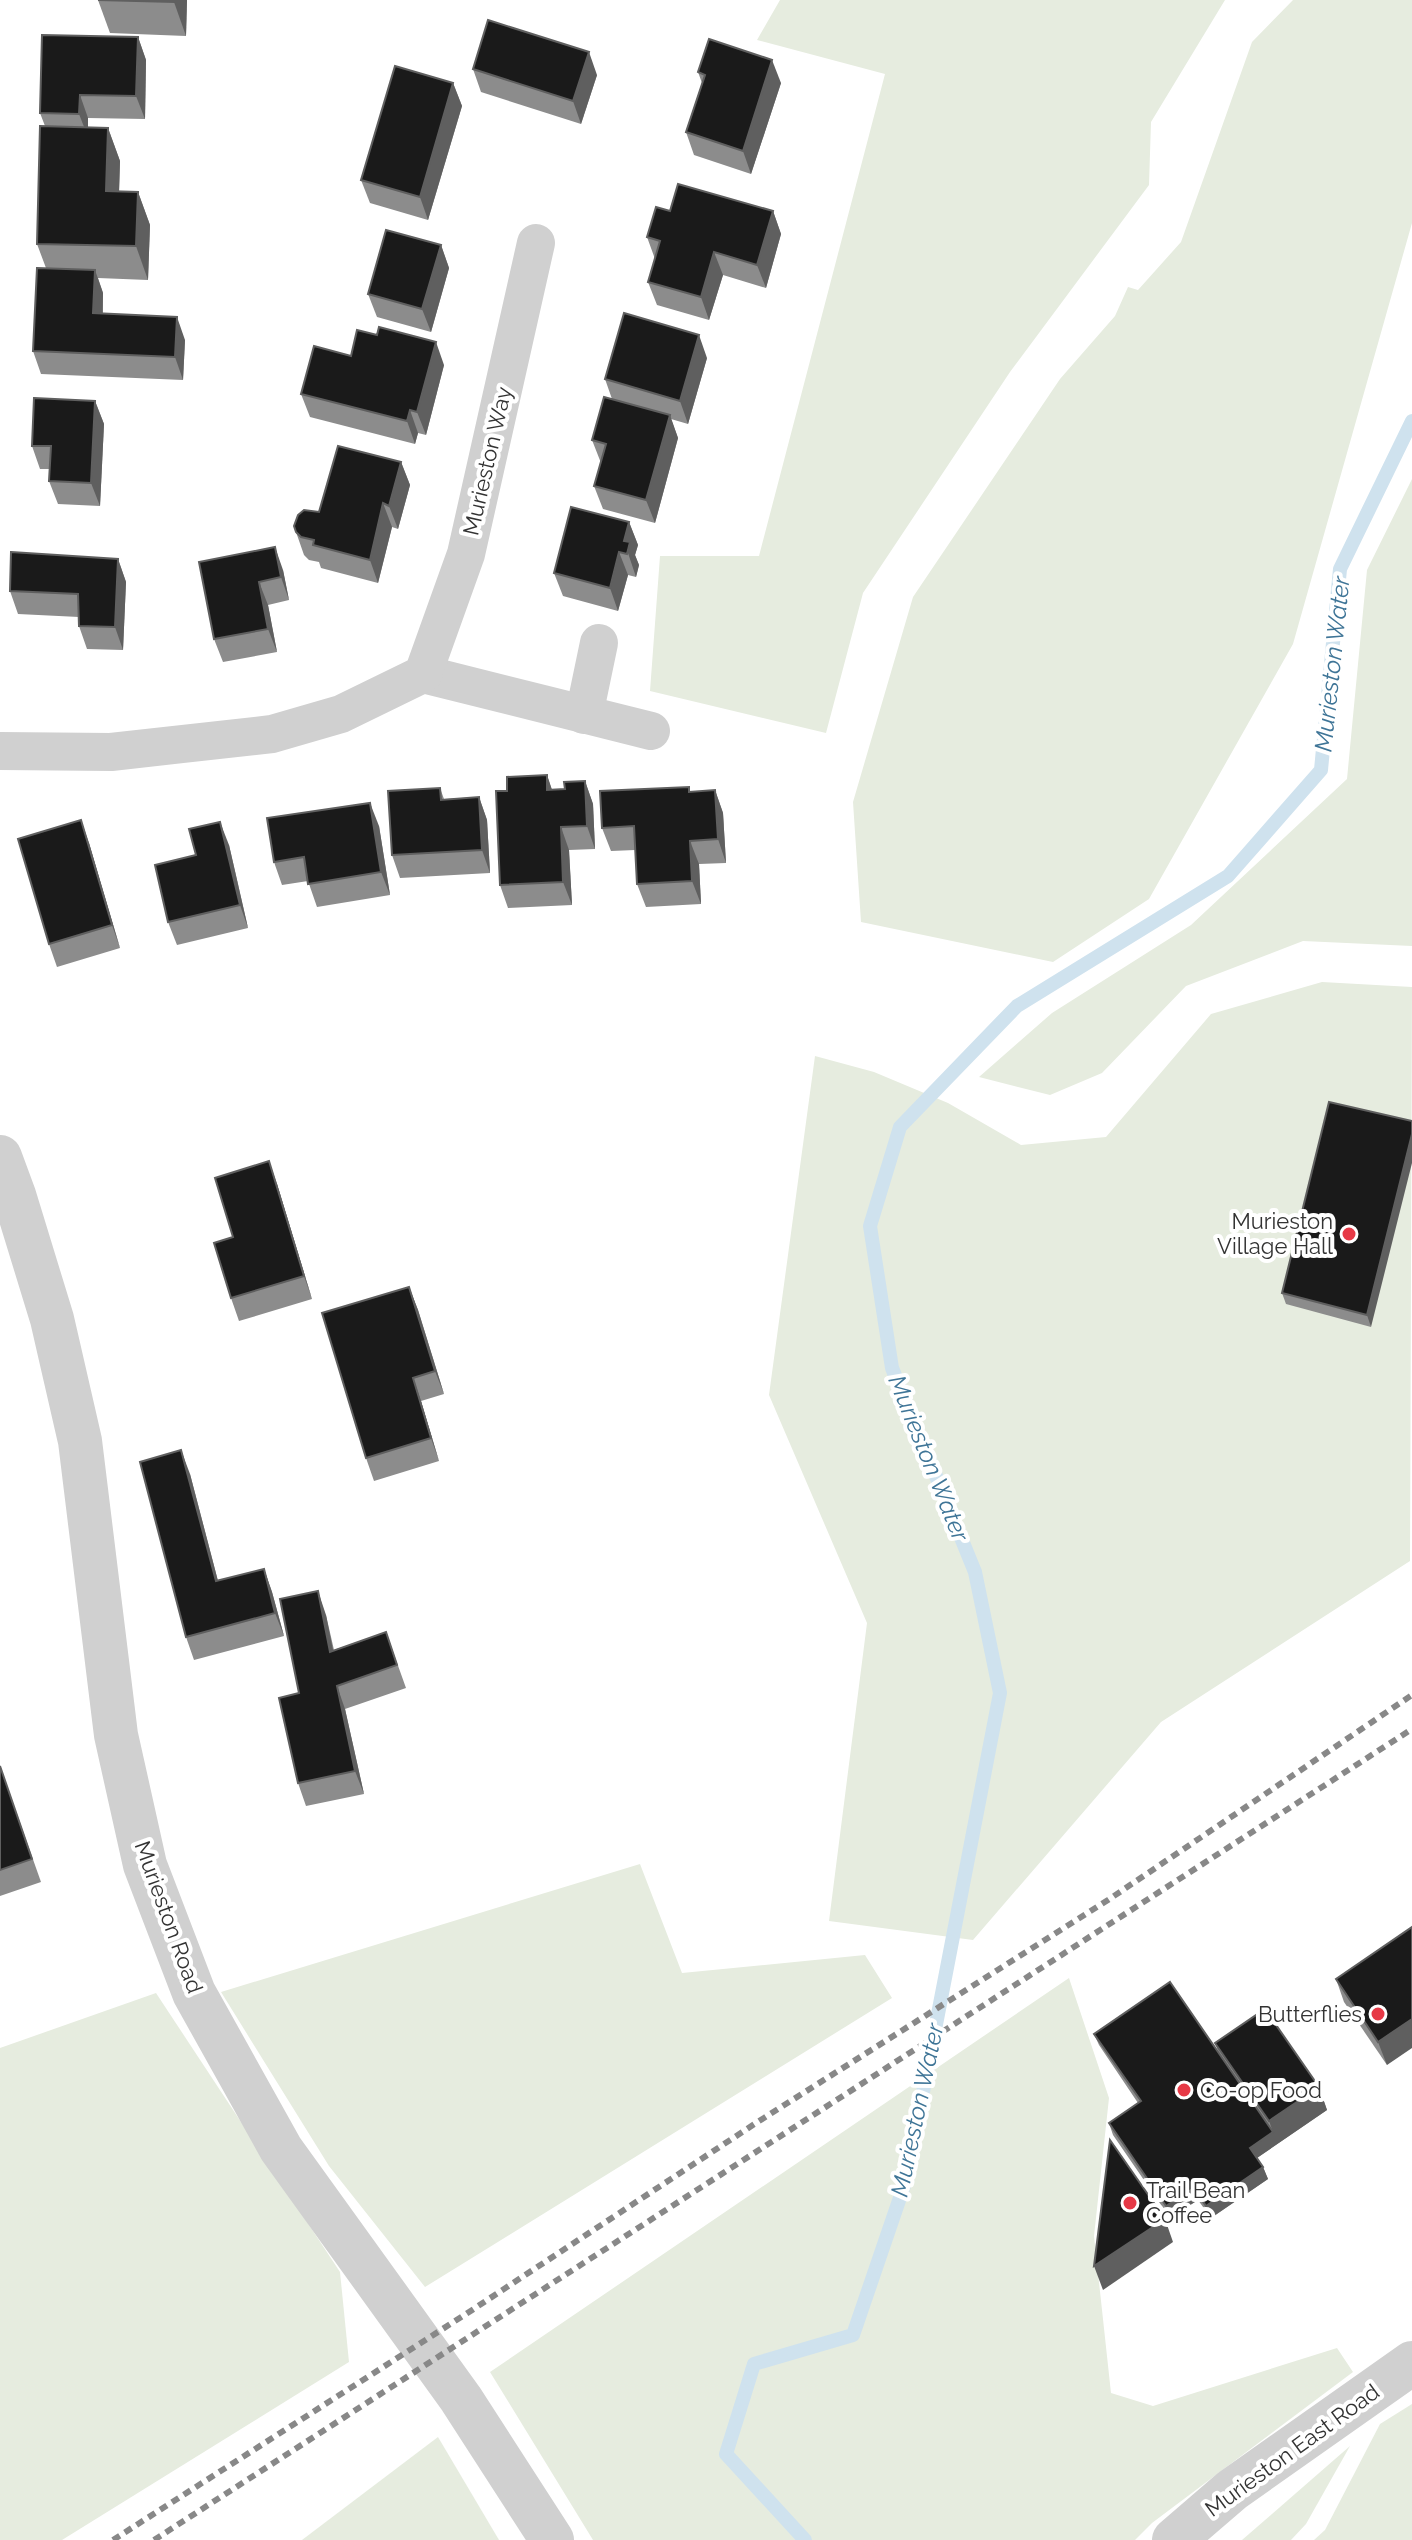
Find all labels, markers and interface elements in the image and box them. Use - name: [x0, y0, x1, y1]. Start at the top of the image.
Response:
- street label: Murieston Way: [457, 384, 517, 538]
- water label: Murieston Water: [1308, 574, 1356, 753]
- place label: Murieston Village Hall: [1217, 1208, 1333, 1259]
- marker: Murieston Village Hall: [1340, 1225, 1358, 1243]
- water label: Murieston Water: [883, 1371, 976, 1546]
- street label: Murieston Road: [129, 1837, 209, 1997]
- place label: Butterflies: [1258, 2001, 1362, 2027]
- marker: Butterflies: [1369, 2005, 1387, 2023]
- water label: Murieston Water: [884, 2020, 950, 2199]
- place label: Co-op Food: [1200, 2077, 1322, 2103]
- marker: Co-op Food: [1175, 2081, 1193, 2099]
- place label: Trail Bean Coffee: [1146, 2177, 1245, 2228]
- marker: Trail Bean Coffee: [1121, 2194, 1139, 2212]
- street label: Murieston East Road: [1200, 2378, 1384, 2522]

